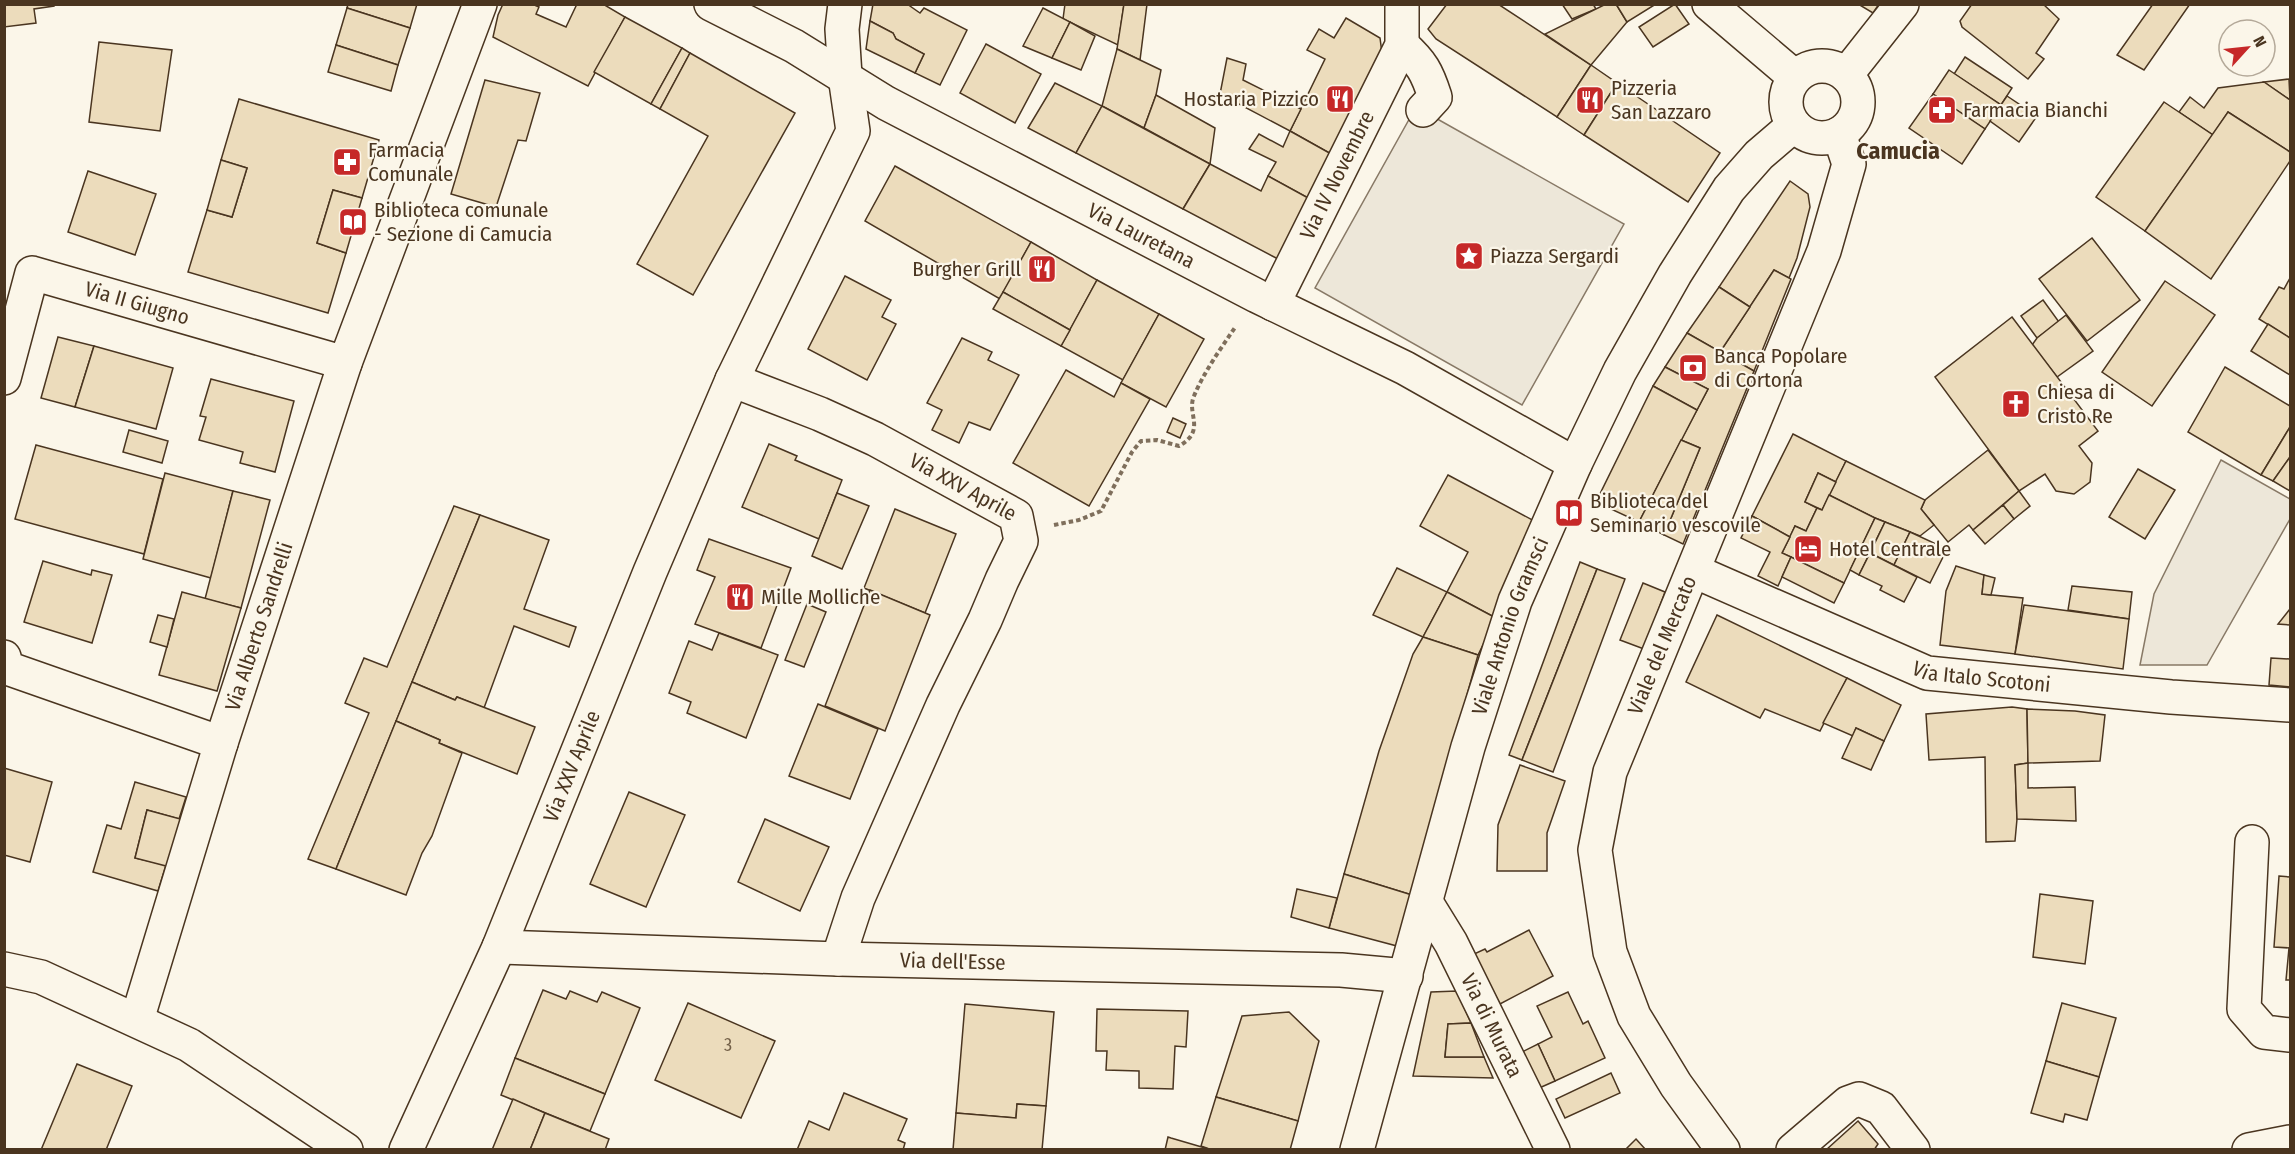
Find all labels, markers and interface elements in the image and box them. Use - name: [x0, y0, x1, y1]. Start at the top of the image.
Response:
- north arrow: [2217, 18, 2277, 78]
- text: N: [2249, 33, 2271, 50]
- place label: Pizzeria San Lazzaro: [1611, 75, 1712, 125]
- restaurant icon: Hostaria Pizzico: [1324, 83, 1356, 115]
- restaurant icon: Pizzeria San Lazzaro: [1574, 84, 1606, 116]
- place label: Hostaria Pizzico: [1184, 86, 1319, 112]
- pharmacy icon: Farmacia Bianchi: [1926, 94, 1958, 126]
- place label: Farmacia Bianchi: [1963, 97, 2108, 123]
- street label: Via IV Novembre: [1294, 107, 1380, 244]
- place label: Farmacia Comunale: [368, 137, 453, 187]
- district label: Camucia: [1856, 137, 1940, 165]
- pharmacy icon: Farmacia Comunale: [331, 146, 363, 178]
- place label: Biblioteca comunale - Sezione di Camucia: [374, 197, 552, 247]
- street label: Via Lauretana: [1083, 197, 1199, 274]
- library icon: Biblioteca comunale - Sezione di Camucia: [337, 206, 369, 238]
- place icon: Piazza Sergardi: [1453, 240, 1485, 272]
- place label: Piazza Sergardi: [1490, 243, 1619, 269]
- restaurant icon: Burgher Grill: [1026, 253, 1058, 285]
- place label: Burgher Grill: [912, 256, 1021, 282]
- street label: Via II Giugno: [82, 276, 192, 331]
- place label: Banca Popolare di Cortona: [1714, 343, 1847, 393]
- bank icon: Banca Popolare di Cortona: [1677, 352, 1709, 384]
- place label: Chiesa di Cristo Re: [2037, 379, 2115, 429]
- church icon: Chiesa di Cristo Re: [2000, 388, 2032, 420]
- street label: Via XXV Aprile: [905, 447, 1021, 527]
- place label: Biblioteca del Seminario vescovile: [1590, 488, 1761, 538]
- library icon: Biblioteca del Seminario vescovile: [1553, 497, 1585, 529]
- street label: Viale Antonio Gramsci: [1466, 533, 1554, 718]
- hotel icon: Hotel Centrale: [1792, 533, 1824, 565]
- place label: Hotel Centrale: [1829, 536, 1951, 562]
- street label: Via Alberto Sandrelli: [219, 539, 299, 714]
- street label: Viale del Mercato: [1622, 572, 1702, 718]
- restaurant icon: Mille Molliche: [724, 581, 756, 613]
- place label: Mille Molliche: [761, 584, 880, 610]
- street label: Via Italo Scotoni: [1908, 655, 2052, 698]
- street label: Via XXV Aprile: [538, 707, 606, 826]
- street label: Via dell'Esse: [900, 947, 1006, 976]
- street label: Via di Murata: [1455, 969, 1528, 1082]
- house number: 3: [724, 1034, 732, 1056]

